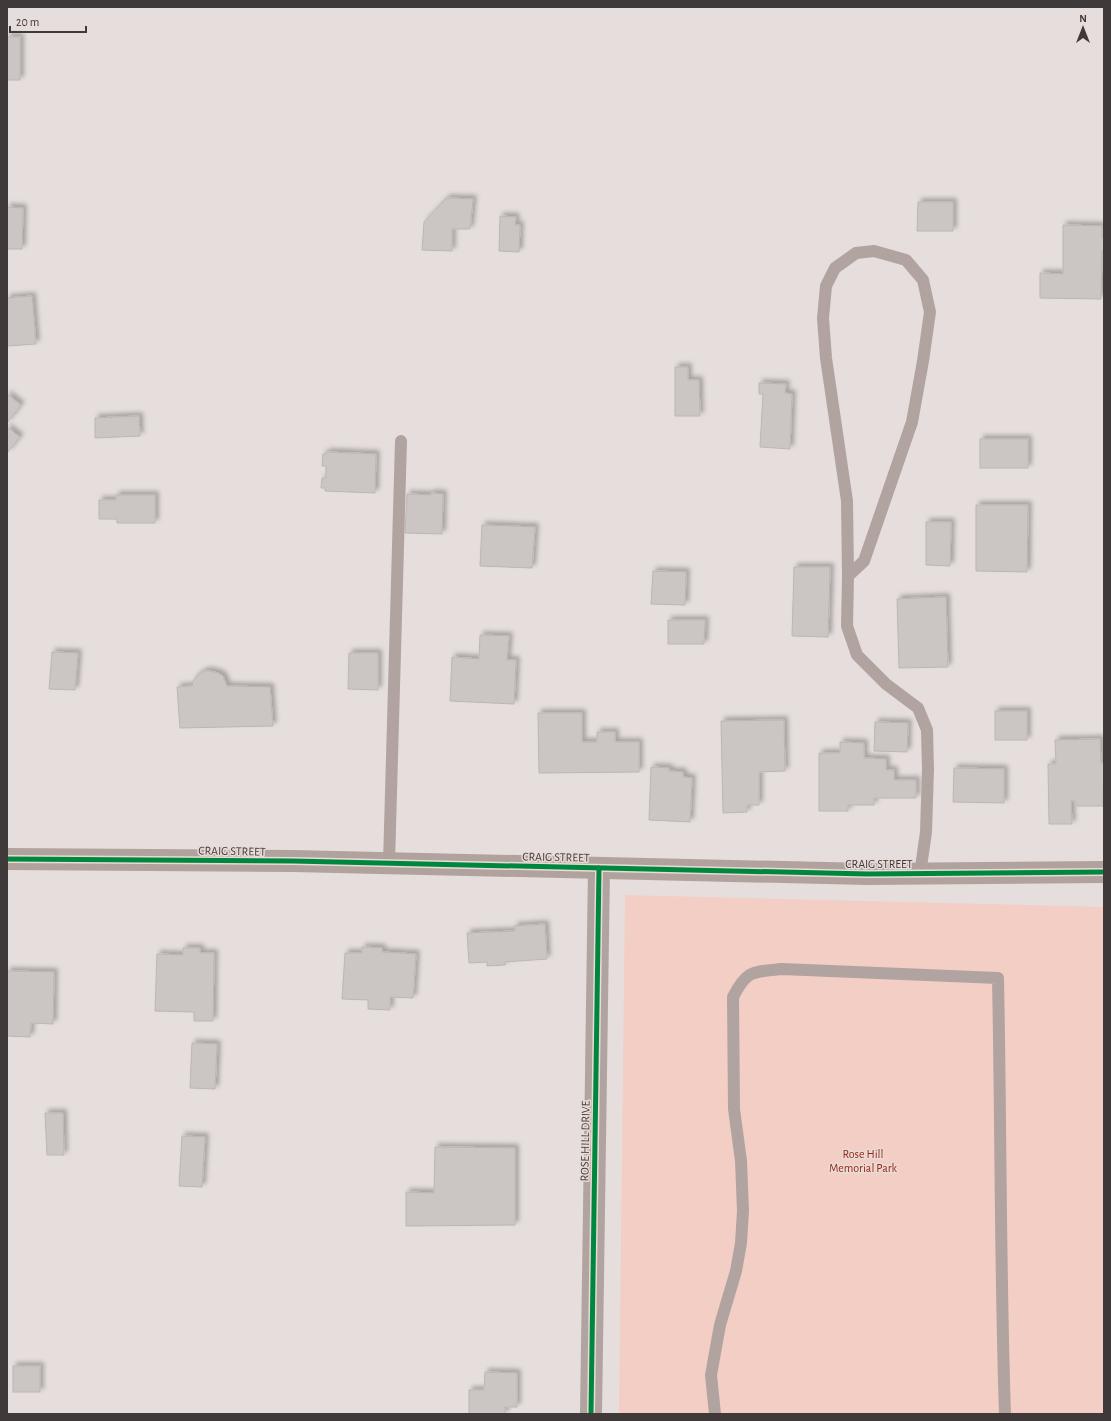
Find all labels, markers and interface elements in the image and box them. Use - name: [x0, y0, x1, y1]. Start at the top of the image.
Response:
- scale bar: [10, 8, 86, 34]
- north arrow: [1063, 8, 1103, 48]
- text: N: [1079, 13, 1087, 24]
- text: 20 m: [16, 16, 39, 28]
- street label: CRAIG STREET: [198, 844, 266, 858]
- street label: CRAIG STREET: [522, 850, 590, 864]
- street label: CRAIG STREET: [845, 858, 913, 870]
- street label: ROSE HILL DRIVE: [578, 1100, 592, 1182]
- park label: Rose Hill Memorial Park: [829, 1148, 898, 1174]

